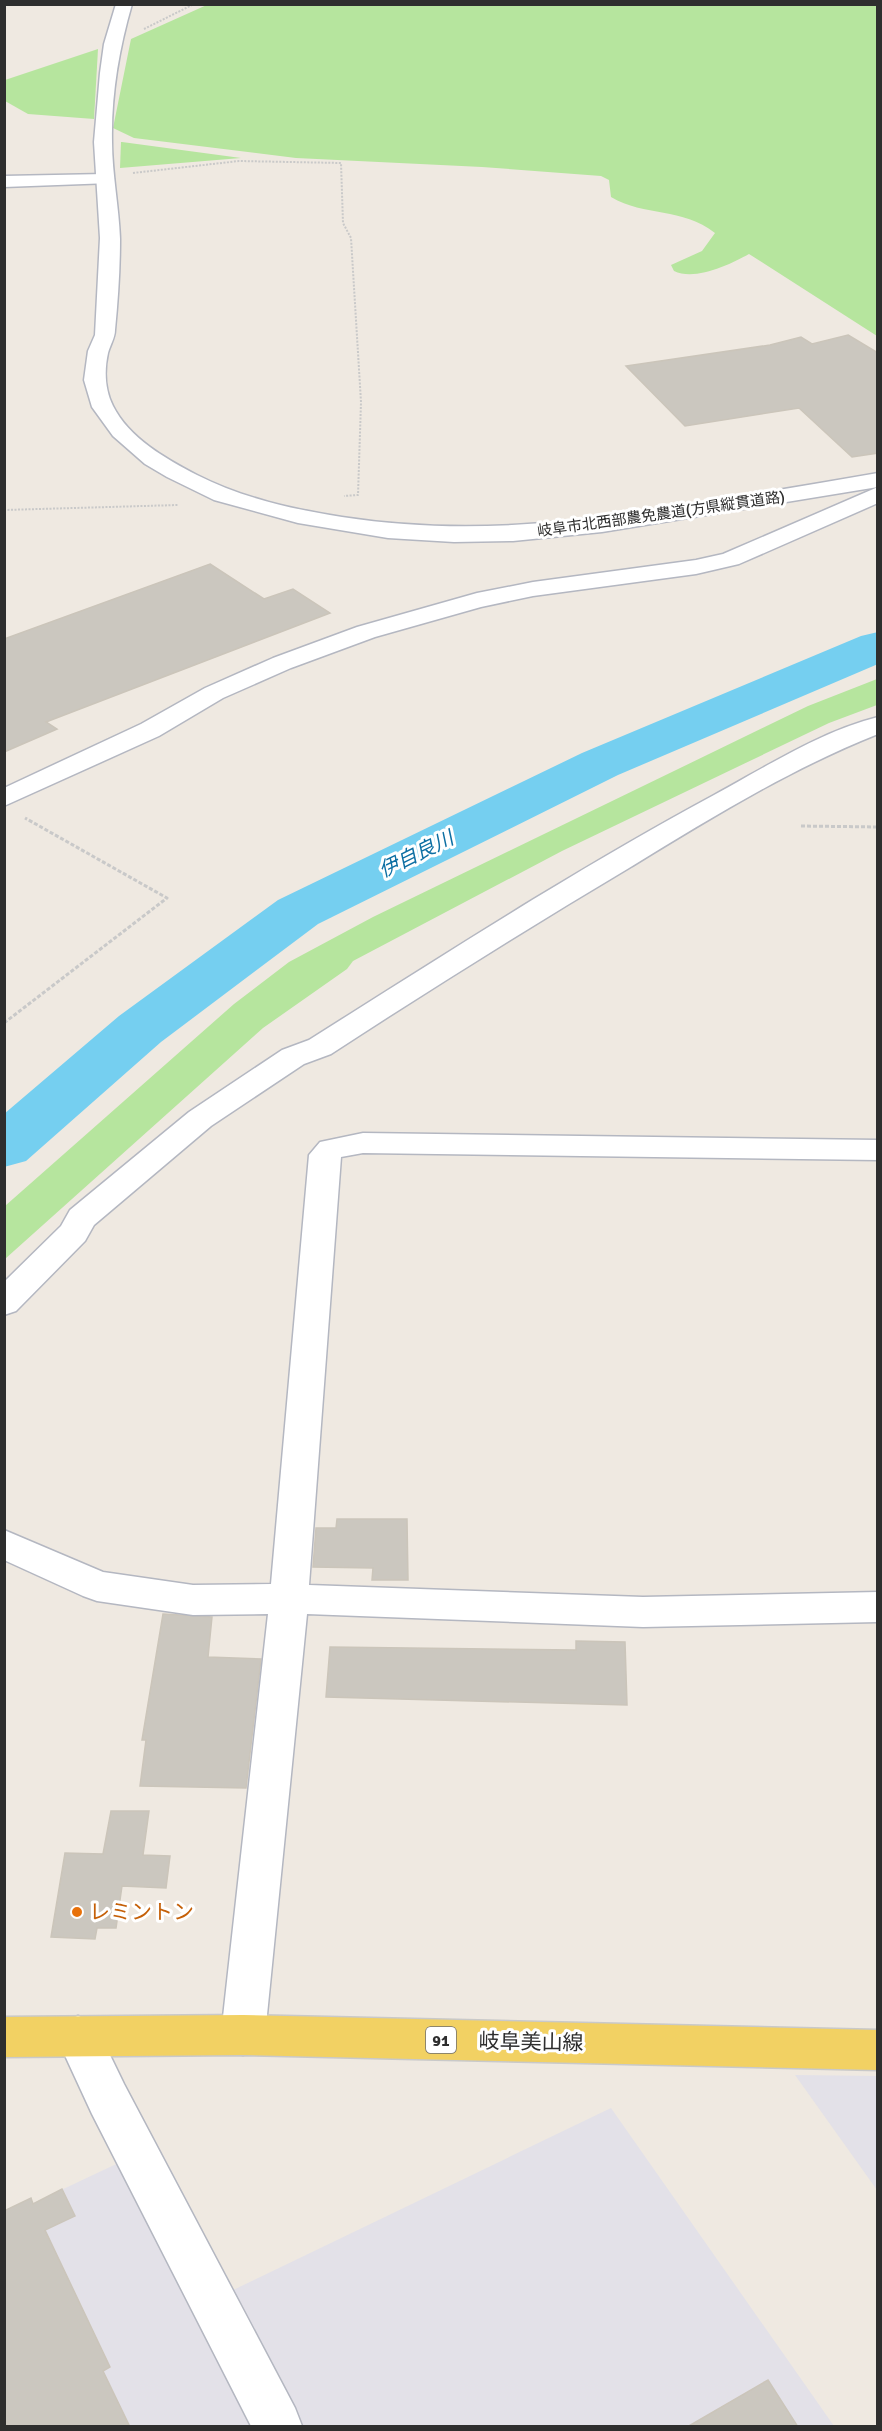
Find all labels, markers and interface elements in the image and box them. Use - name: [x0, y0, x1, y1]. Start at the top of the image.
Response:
- street label: 岐阜市北西部農免農道(方県縦貫道路): [536, 488, 786, 540]
- water label: 伊自良川: [375, 825, 459, 883]
- place label: レミントン: [89, 1899, 194, 1925]
- marker: レミントン: [70, 1905, 84, 1919]
- road number: 91: [426, 2027, 456, 2053]
- street label: 岐阜美山線: [478, 2028, 584, 2056]

